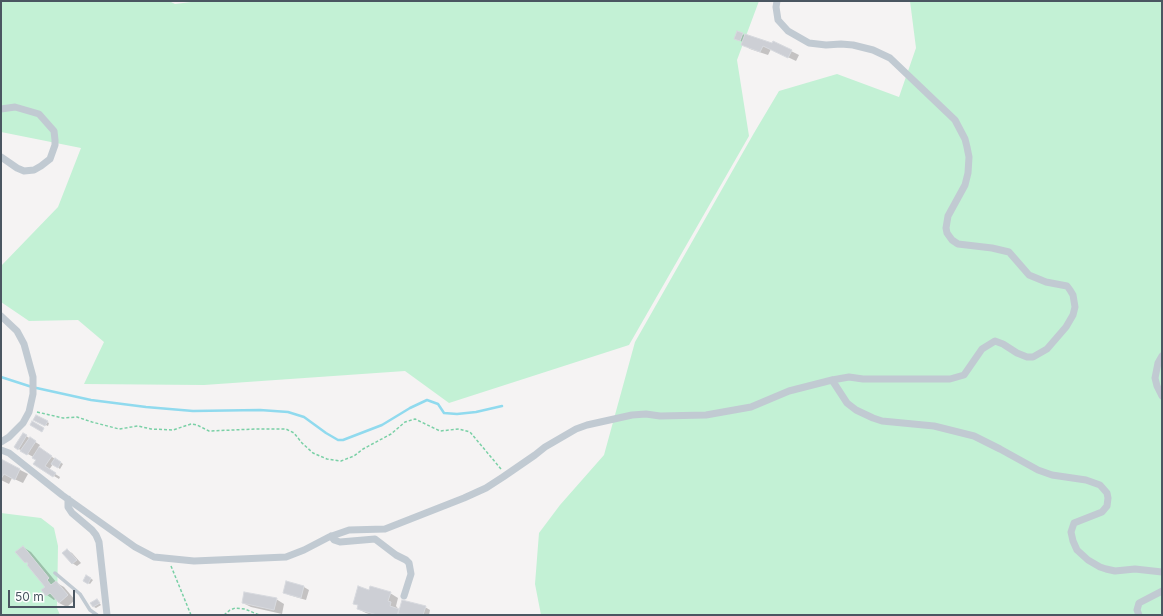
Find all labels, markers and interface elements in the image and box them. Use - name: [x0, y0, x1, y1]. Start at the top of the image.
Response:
- scale bar: [10, 582, 77, 608]
- text: 50 m: [15, 589, 44, 604]

